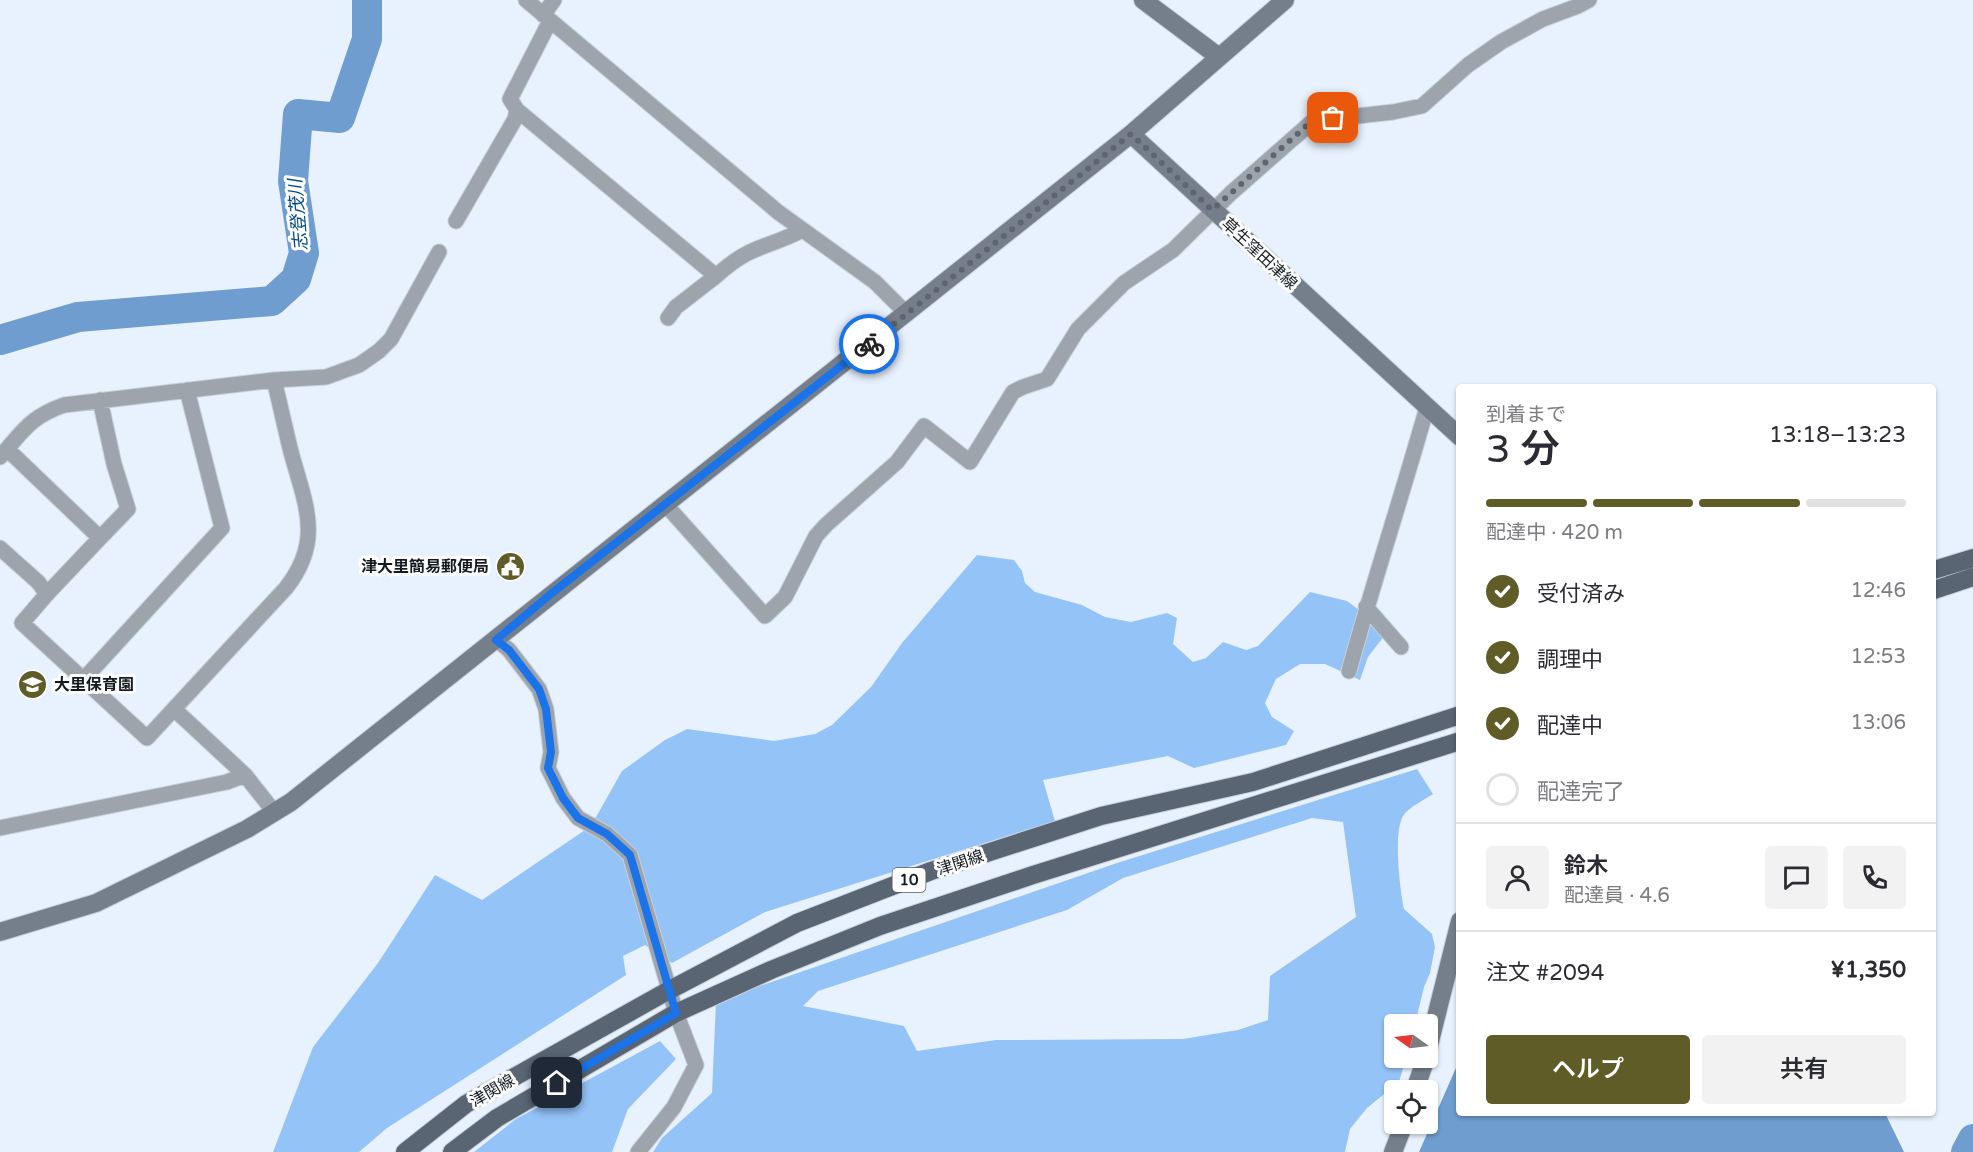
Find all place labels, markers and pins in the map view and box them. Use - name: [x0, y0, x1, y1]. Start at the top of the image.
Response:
- pin: [1307, 92, 1358, 143]
- public building icon: 津大里簡易郵便局: [494, 550, 526, 582]
- place label: 津大里簡易郵便局: [361, 557, 489, 577]
- school or university icon: 大里保育園: [17, 668, 49, 700]
- place label: 大里保育園: [54, 675, 134, 695]
- pin: [531, 1057, 582, 1108]

